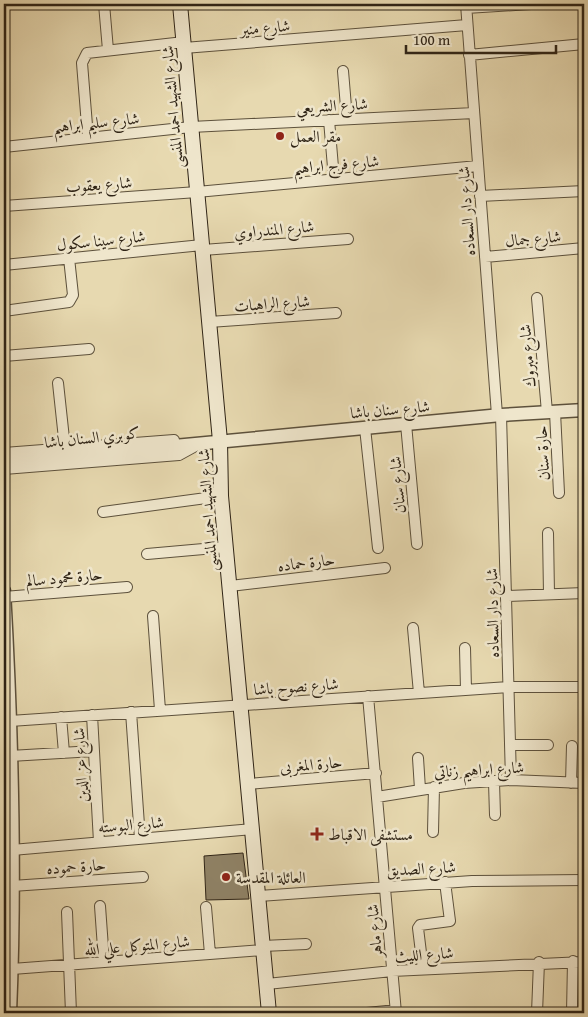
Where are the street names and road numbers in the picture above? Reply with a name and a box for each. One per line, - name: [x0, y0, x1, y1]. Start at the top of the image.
- street label: شارع منير: [237, 13, 291, 43]
- street label: شارع الشهيد احمد المنسى: [155, 45, 191, 169]
- street label: شارع الشريعي: [296, 91, 369, 123]
- street label: شارع سليم ابراهيم: [52, 106, 141, 143]
- street label: شارع فرج ابراهيم: [292, 148, 380, 185]
- street label: شارع دار السعاده: [451, 165, 483, 257]
- street label: شارع يعقوب: [65, 170, 133, 200]
- street label: شارع المندراوي: [233, 214, 315, 246]
- street label: شارع سينا سكول: [55, 223, 147, 259]
- street label: شارع جمال: [504, 224, 562, 254]
- street label: شارع الراهبات: [233, 288, 311, 320]
- street label: شارع مبروك: [512, 323, 544, 389]
- street label: شارع سنان باشا: [349, 394, 431, 426]
- street label: كوبري السنان باشا: [43, 420, 141, 455]
- street label: حارة سنان: [529, 425, 555, 481]
- street label: شارع الشهيد احمد المنسى: [191, 448, 225, 572]
- street label: شارع سنان: [383, 455, 413, 514]
- street label: حارة حماده: [276, 547, 336, 577]
- street label: حارة محمود سالم: [25, 562, 104, 595]
- street label: شارع دار السعاده: [479, 568, 507, 658]
- street label: شارع نصوح باشا: [253, 671, 339, 704]
- street label: شارع عز الدين: [66, 727, 96, 803]
- street label: حارة المغربى: [279, 749, 343, 779]
- street label: شارع ابراهيم زناتي: [433, 755, 525, 788]
- street label: شارع البوسته: [97, 809, 165, 841]
- street label: حارة حموده: [45, 852, 107, 880]
- street label: شارع الصديق: [386, 854, 456, 884]
- street label: شارع ماهر: [360, 903, 390, 961]
- street label: شارع المتوكل علي الله: [83, 928, 191, 966]
- street label: شارع الليث: [394, 940, 454, 970]

